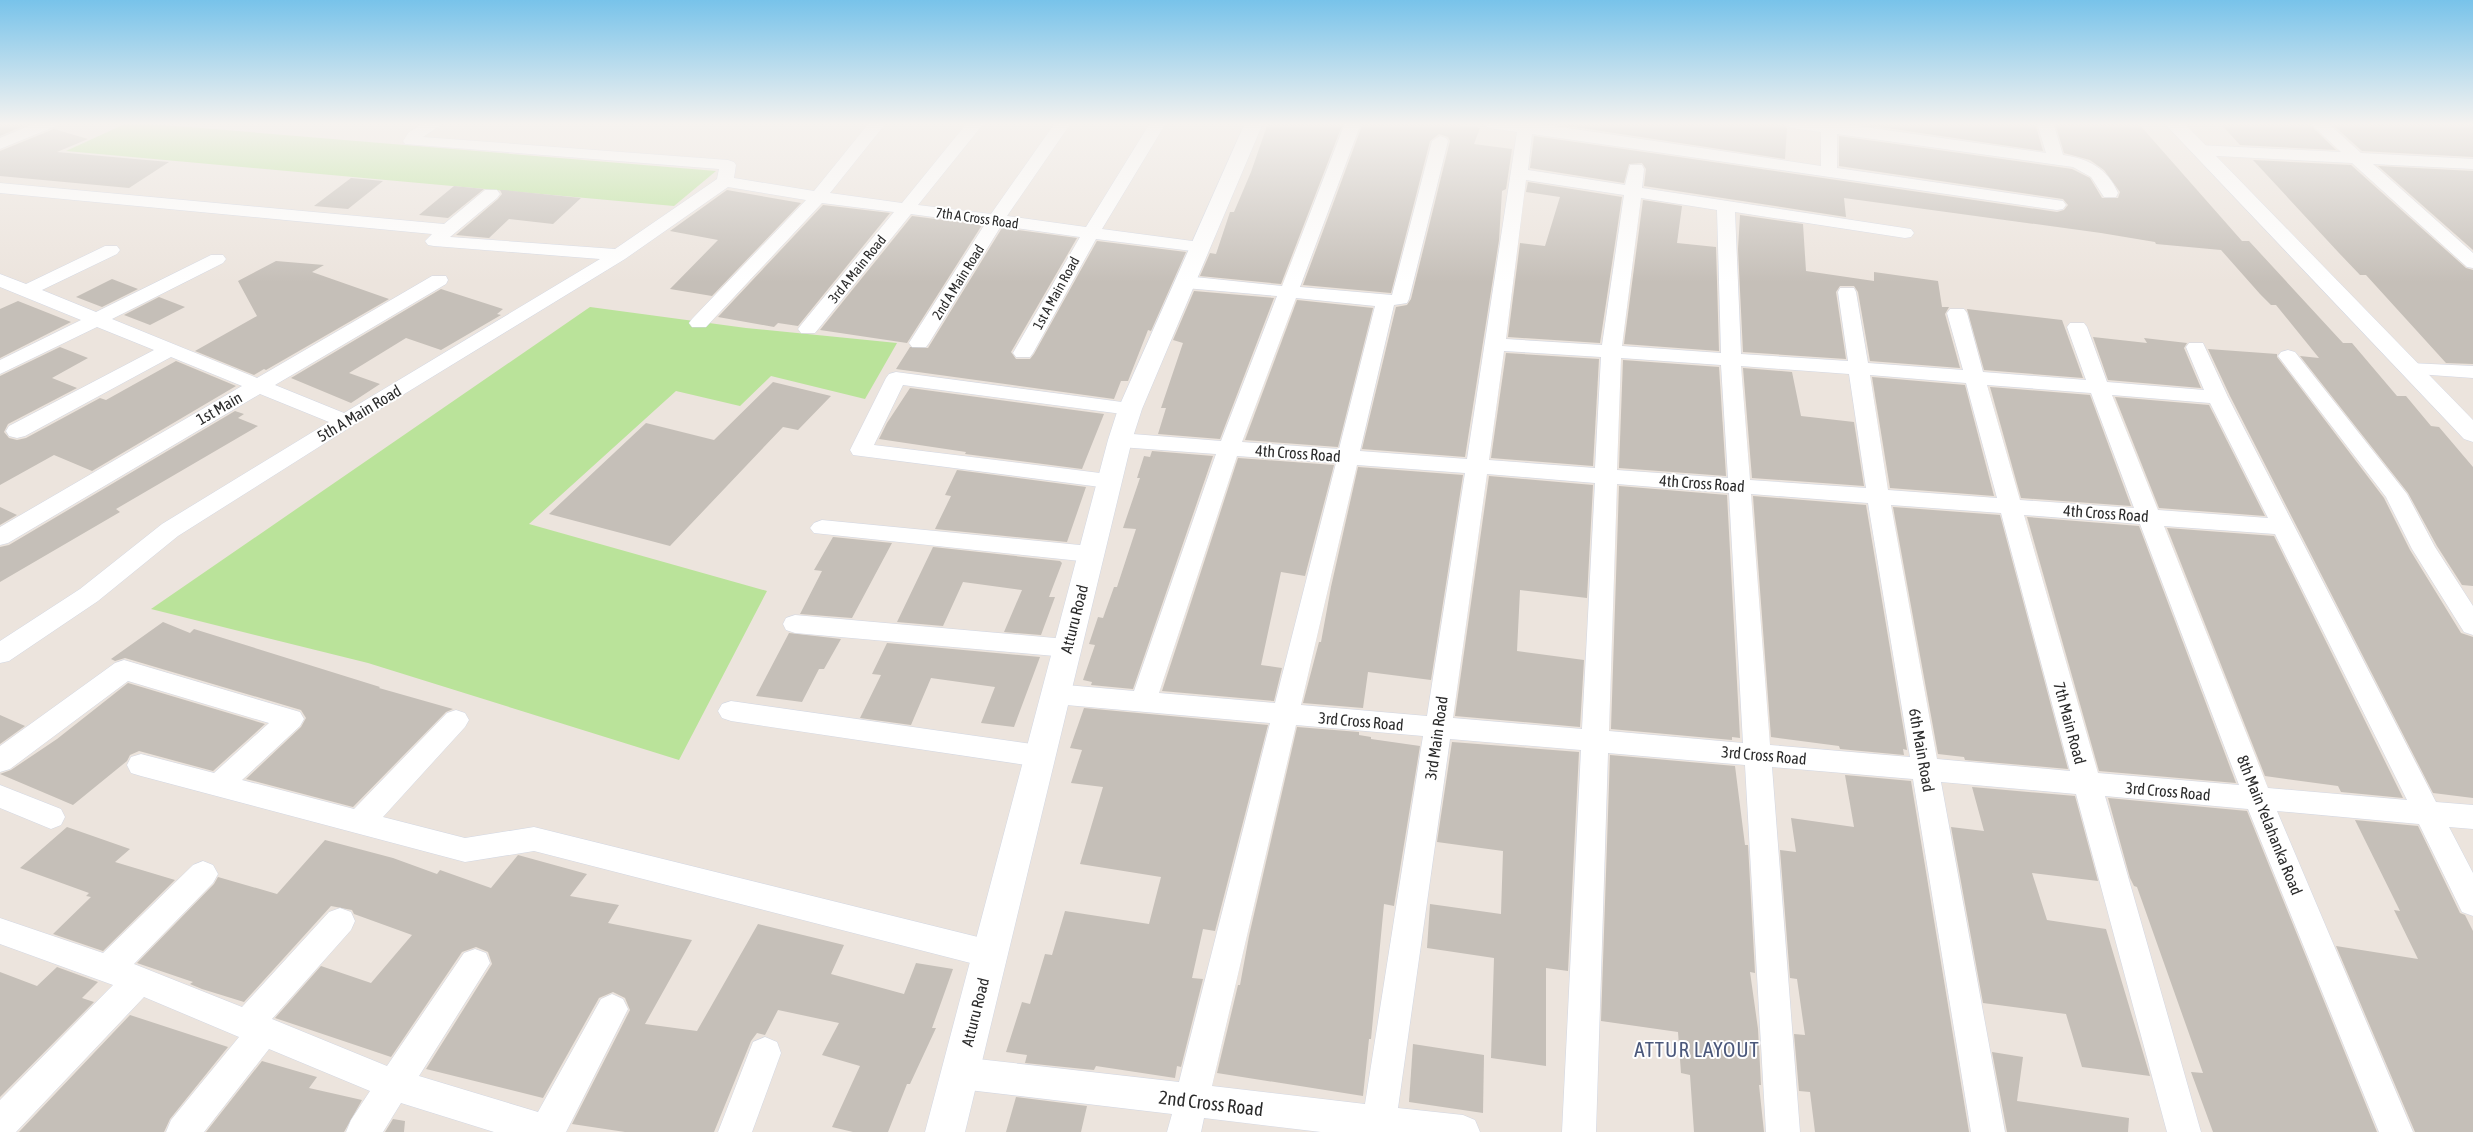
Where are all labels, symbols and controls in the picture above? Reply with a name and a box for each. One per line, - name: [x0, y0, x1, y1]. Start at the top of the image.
- street label: 7th A Cross Road: [934, 204, 1020, 232]
- street label: 3rd A Main Road: [825, 232, 889, 306]
- street label: 2nd A Main Road: [929, 242, 987, 322]
- street label: 1st A Main Road: [1029, 254, 1083, 332]
- street label: 5th A Main Road: [314, 381, 404, 445]
- street label: 1st Main: [193, 388, 245, 428]
- street label: 4th Cross Road: [1255, 441, 1341, 465]
- street label: 4th Cross Road: [1659, 471, 1745, 495]
- street label: 4th Cross Road: [2063, 501, 2149, 525]
- street label: Atturu Road: [1057, 583, 1091, 655]
- street label: 7th Main Road: [2050, 680, 2090, 766]
- street label: 3rd Main Road: [1421, 695, 1451, 781]
- street label: 6th Main Road: [1906, 707, 1938, 793]
- street label: 3rd Cross Road: [1318, 708, 1404, 734]
- street label: 3rd Cross Road: [1721, 742, 1807, 768]
- street label: 8th Main Yelahanka Road: [2234, 752, 2306, 898]
- street label: 3rd Cross Road: [2125, 778, 2211, 804]
- street label: Atturu Road: [958, 976, 992, 1048]
- district label: ATTUR LAYOUT: [1634, 1037, 1760, 1061]
- street label: 2nd Cross Road: [1157, 1086, 1265, 1120]

